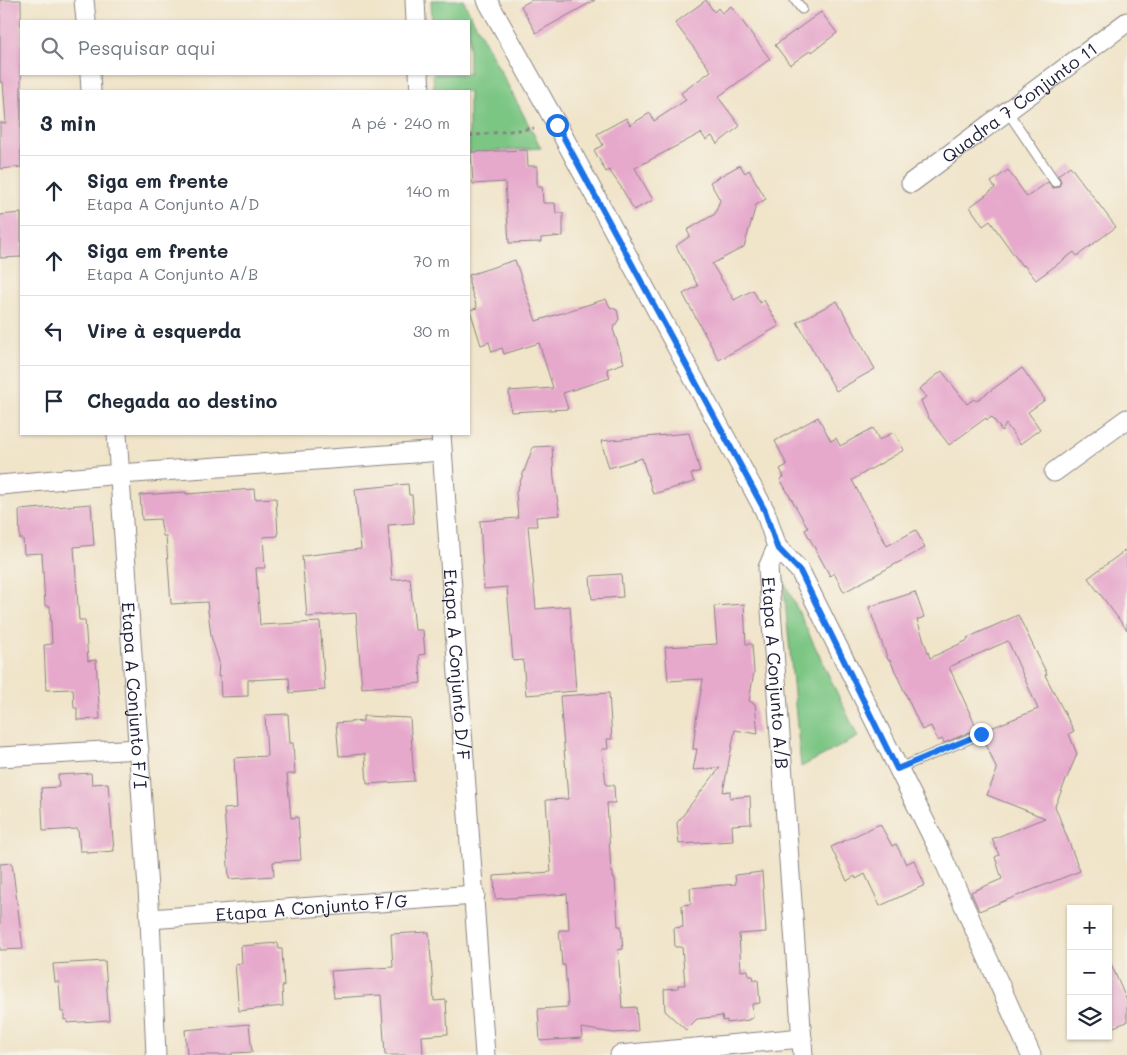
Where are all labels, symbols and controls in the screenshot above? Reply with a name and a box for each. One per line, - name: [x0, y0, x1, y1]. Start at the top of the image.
- search box: [20, 20, 470, 75]
- icon: search: [38, 34, 66, 62]
- text: Pesquisar aqui: [78, 35, 216, 60]
- street label: Quadra 7 Conjunto 11: [937, 36, 1102, 168]
- text: 3 min: [40, 109, 96, 136]
- text: A pé · 240 m: [351, 112, 450, 133]
- route start: [546, 114, 569, 137]
- text: Siga em frente: [87, 168, 228, 193]
- icon: ahead: [40, 177, 68, 205]
- text: 140 m: [406, 180, 450, 201]
- text: Etapa A Conjunto A/D: [87, 193, 259, 214]
- text: Siga em frente: [87, 238, 228, 263]
- icon: ahead: [40, 247, 68, 275]
- text: 70 m: [413, 250, 450, 271]
- text: Etapa A Conjunto A/B: [87, 263, 258, 284]
- icon: left: [40, 317, 68, 345]
- text: Vire à esquerda: [87, 318, 242, 343]
- text: 30 m: [413, 320, 450, 341]
- icon: arrive: [40, 387, 68, 415]
- text: Chegada ao destino: [87, 388, 277, 413]
- street label: Etapa A Conjunto D/F: [439, 568, 476, 761]
- street label: Etapa A Conjunto A/B: [757, 576, 794, 770]
- street label: Etapa A Conjunto F/I: [116, 601, 153, 790]
- route end: [970, 723, 993, 746]
- street label: Etapa A Conjunto F/G: [215, 888, 408, 926]
- map controls: [1067, 905, 1112, 1040]
- button: +: [1067, 905, 1112, 950]
- button: −: [1067, 950, 1112, 995]
- button: layers: [1067, 995, 1112, 1040]

